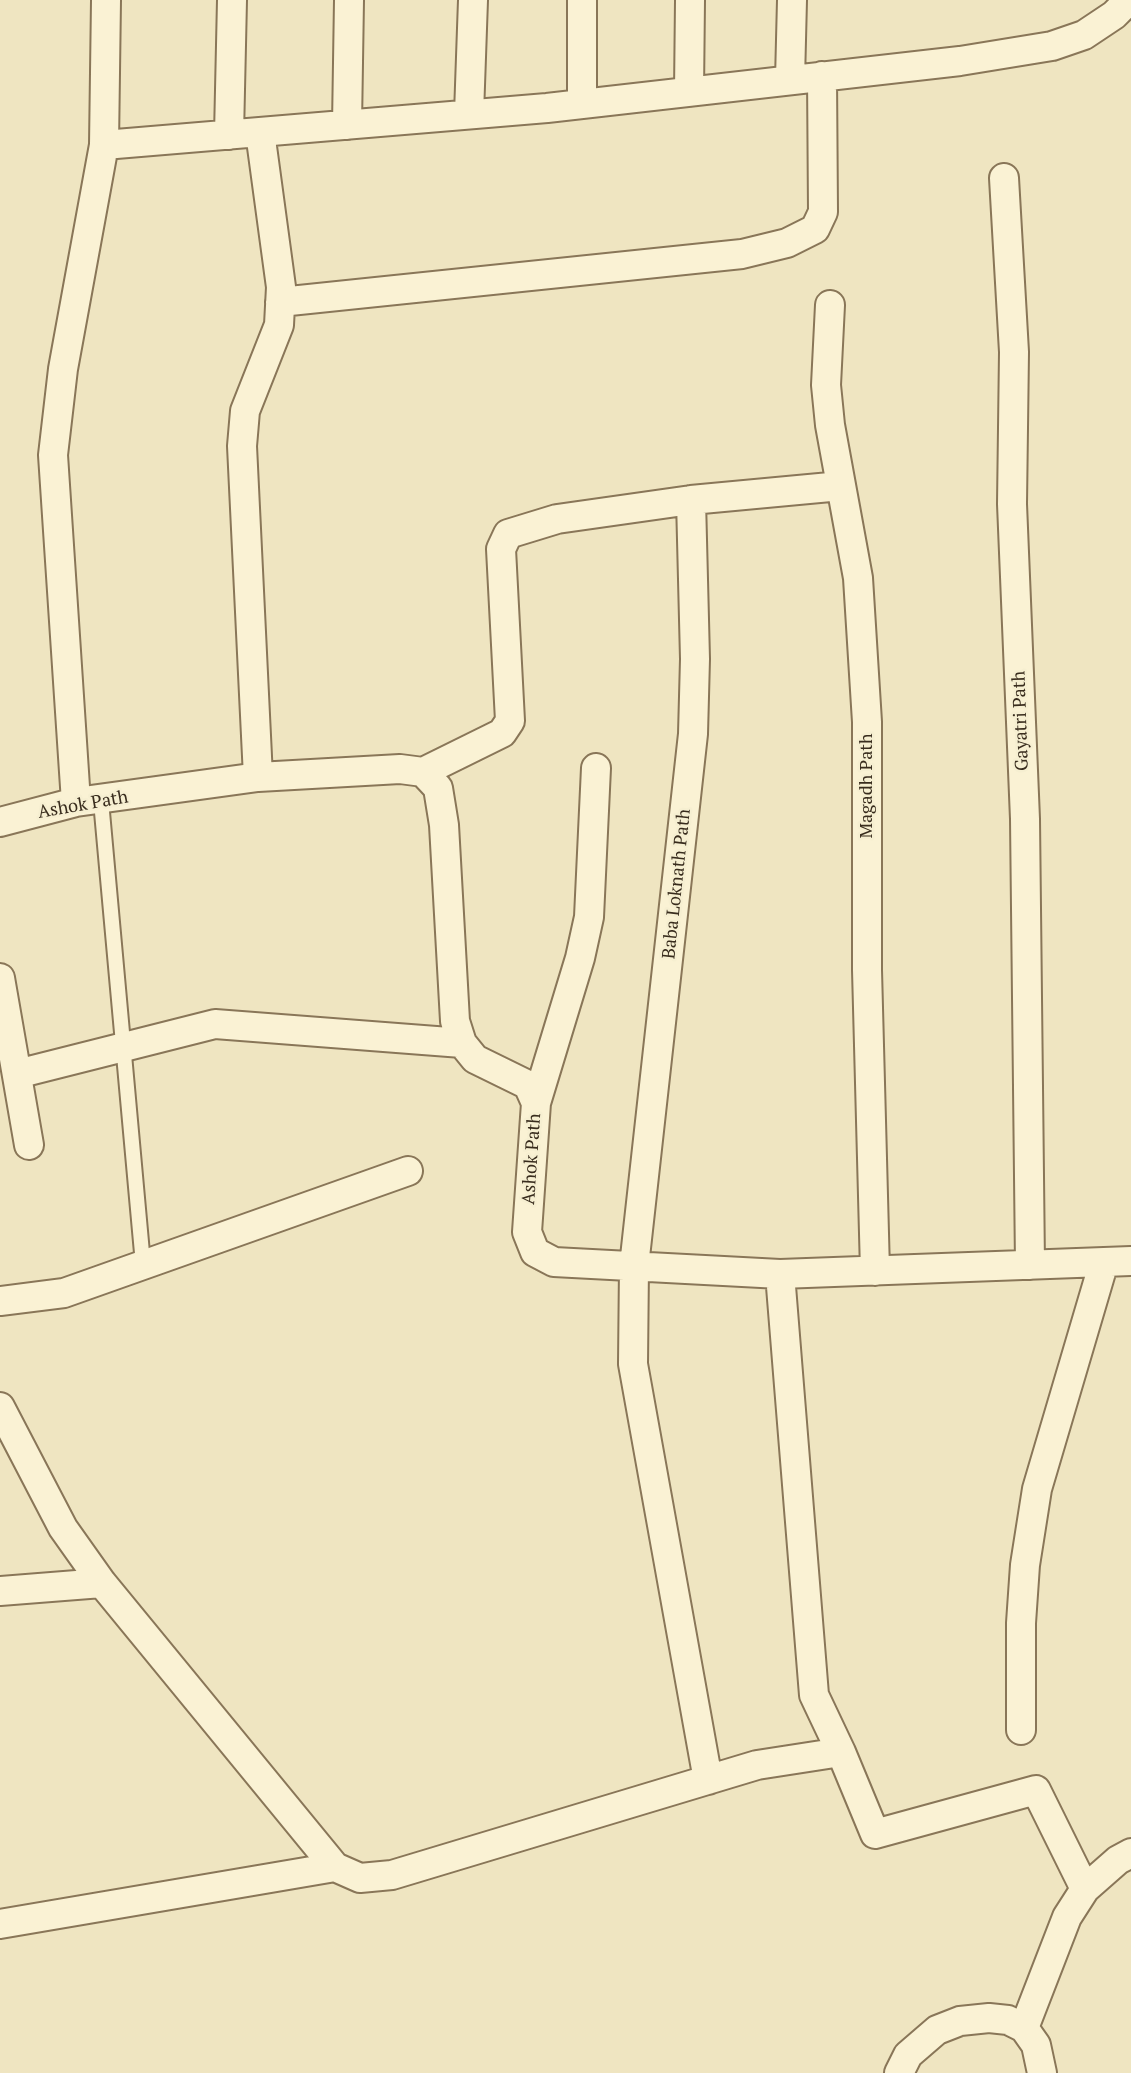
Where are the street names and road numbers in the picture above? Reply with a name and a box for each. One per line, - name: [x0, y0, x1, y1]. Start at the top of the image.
- street label: Gayatri Path: [1008, 671, 1034, 771]
- street label: Magadh Path: [856, 733, 878, 839]
- street label: Ashok Path: [36, 786, 130, 824]
- street label: Baba Loknath Path: [658, 808, 696, 960]
- street label: Ashok Path: [518, 1113, 546, 1205]

